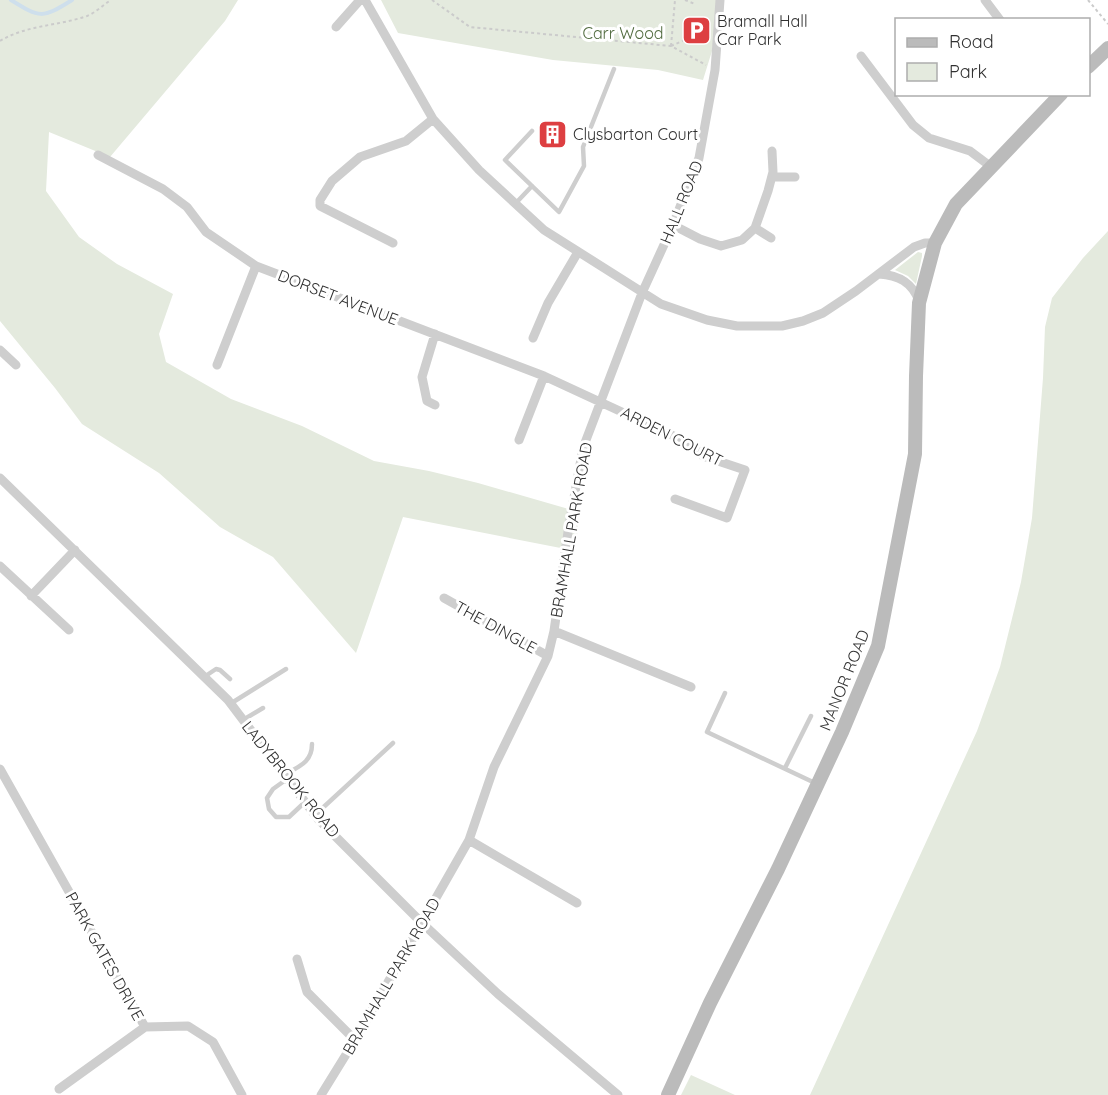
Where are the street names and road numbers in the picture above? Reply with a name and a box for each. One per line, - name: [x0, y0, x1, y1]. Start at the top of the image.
- street label: HALL ROAD: [655, 158, 707, 246]
- street label: DORSET AVENUE: [275, 265, 401, 329]
- street label: ARDEN COURT: [618, 402, 727, 470]
- street label: BRAMHALL PARK ROAD: [546, 441, 596, 619]
- street label: THE DINGLE: [452, 596, 540, 658]
- street label: MANOR ROAD: [815, 627, 873, 733]
- street label: LADYBROOK ROAD: [238, 717, 344, 841]
- street label: PARK GATES DRIVE: [61, 888, 149, 1024]
- street label: BRAMHALL PARK ROAD: [338, 894, 444, 1058]

